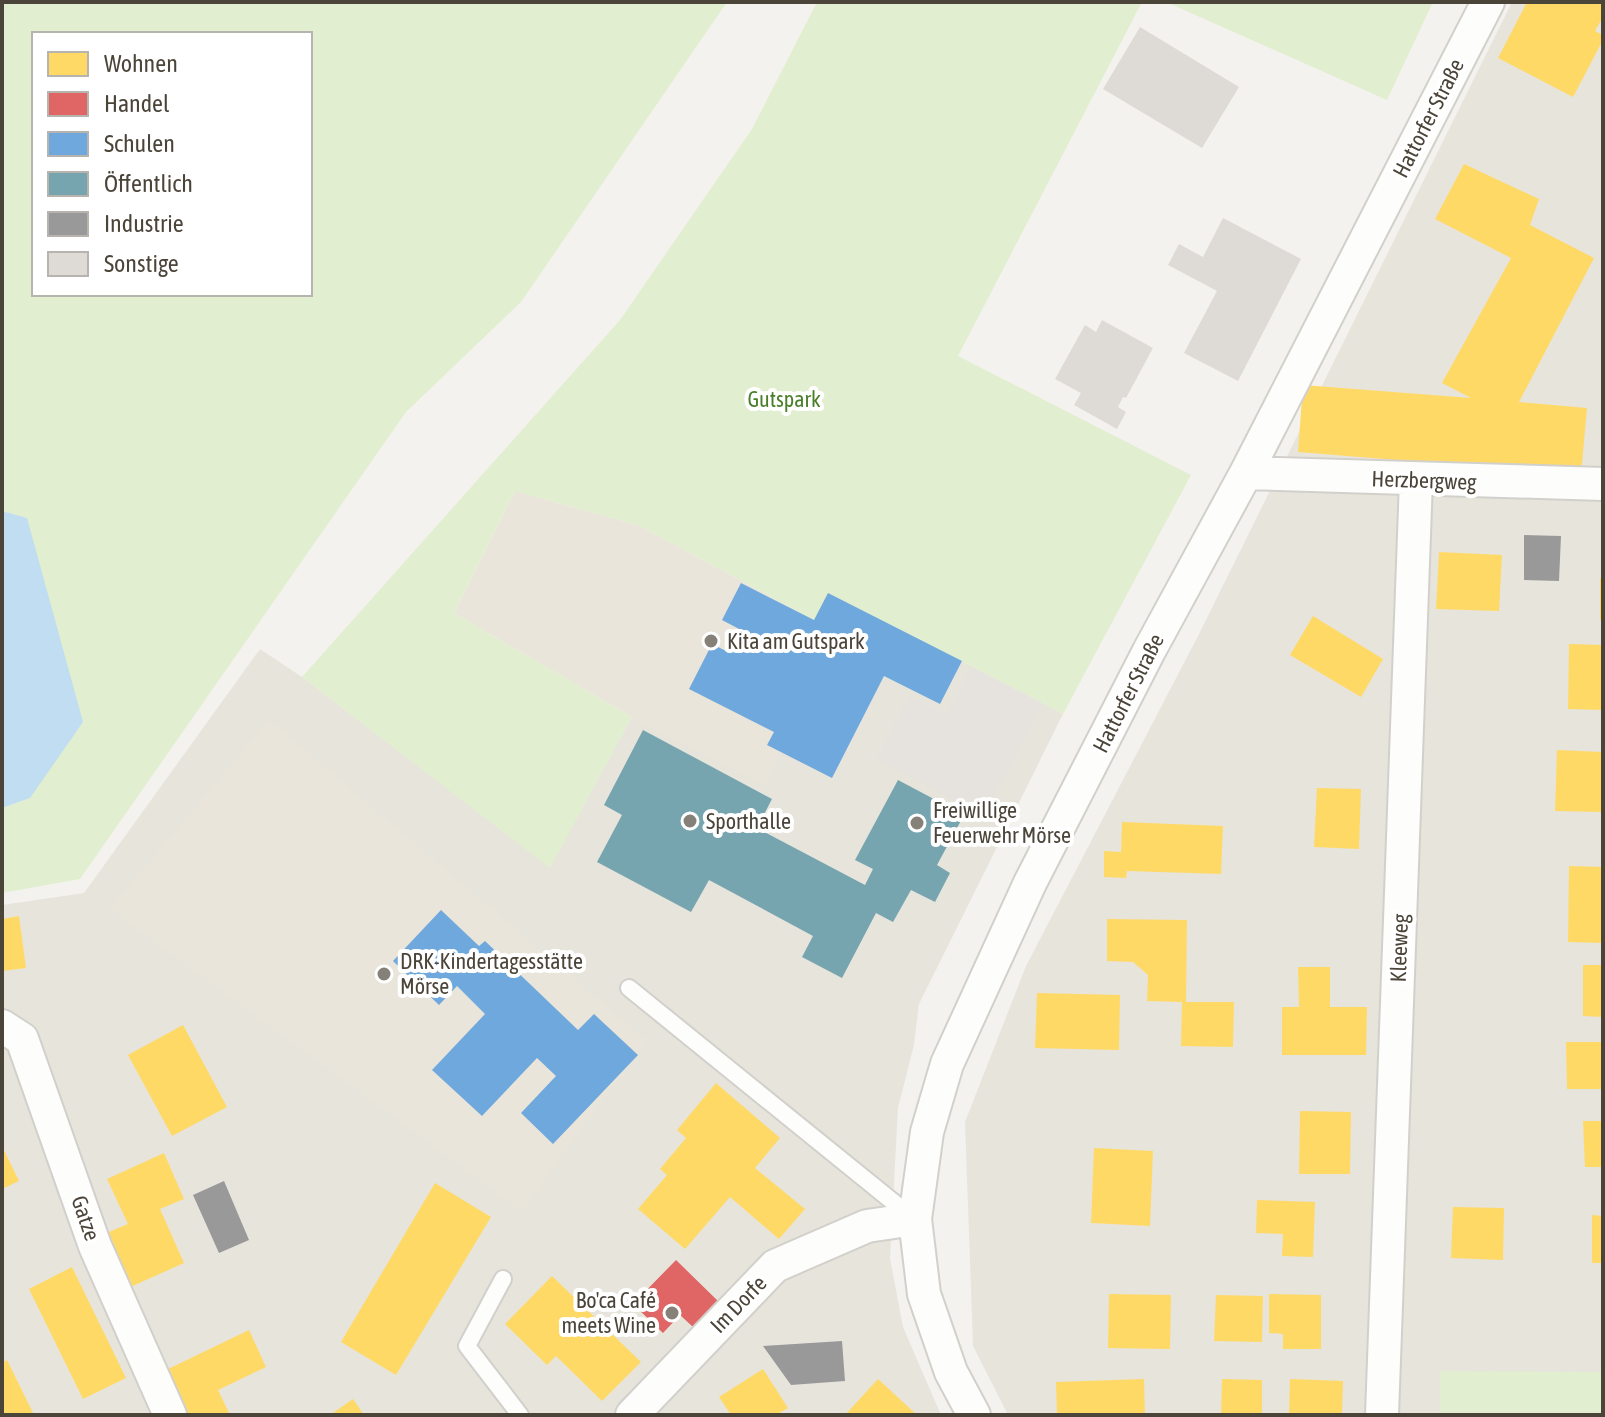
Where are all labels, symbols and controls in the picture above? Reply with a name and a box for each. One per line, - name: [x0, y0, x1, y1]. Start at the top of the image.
- legend: [32, 32, 312, 296]
- text: Wohnen: [104, 50, 178, 77]
- street label: Hattorfer Straße: [1387, 54, 1469, 182]
- text: Handel: [104, 90, 170, 117]
- text: Schulen: [104, 130, 175, 157]
- text: Öffentlich: [104, 170, 193, 197]
- text: Industrie: [104, 210, 184, 237]
- text: Sonstige: [104, 250, 179, 277]
- park label: Gutspark: [747, 386, 821, 412]
- street label: Herzbergweg: [1371, 465, 1478, 495]
- place label: Kita am Gutspark: [727, 628, 865, 654]
- street label: Hattorfer Straße: [1087, 629, 1169, 757]
- marker: Kita am Gutspark: [702, 632, 720, 650]
- place label: Freiwillige Feuerwehr Mörse: [933, 797, 1071, 848]
- place label: Sporthalle: [706, 808, 791, 834]
- marker: Sporthalle: [681, 812, 699, 830]
- marker: Freiwillige Feuerwehr Mörse: [908, 814, 926, 832]
- street label: Kleeweg: [1385, 913, 1413, 983]
- place label: DRK-Kindertagesstätte Mörse: [400, 948, 583, 999]
- marker: DRK-Kindertagesstätte Mörse: [375, 965, 393, 983]
- street label: Gatze: [66, 1192, 106, 1244]
- street label: Im Dorfe: [705, 1270, 771, 1338]
- place label: Bo'ca Café meets Wine: [562, 1287, 656, 1338]
- marker: Bo'ca Café meets Wine: [663, 1304, 681, 1322]

